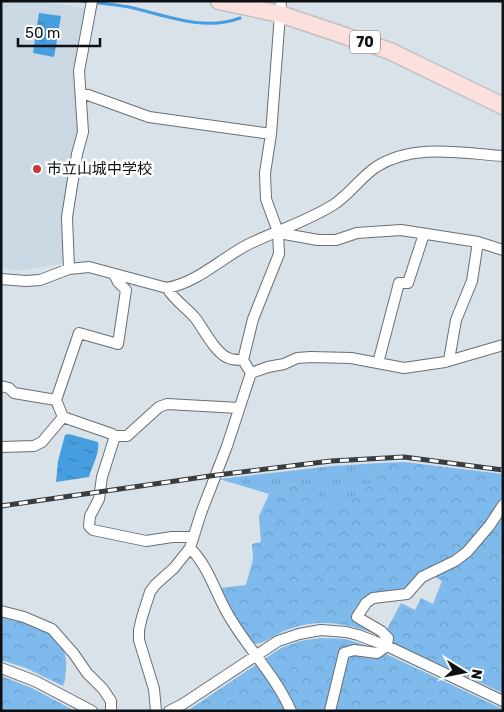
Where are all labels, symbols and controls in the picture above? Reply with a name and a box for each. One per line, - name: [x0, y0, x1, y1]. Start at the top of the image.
- scale bar: [18, 15, 100, 47]
- text: 50 m: [25, 24, 60, 42]
- road number: 70: [350, 31, 380, 54]
- place label: 市立山城中学校: [47, 160, 152, 178]
- marker: 市立山城中学校: [31, 163, 43, 175]
- north arrow: [439, 647, 489, 697]
- text: N: [467, 668, 486, 681]

